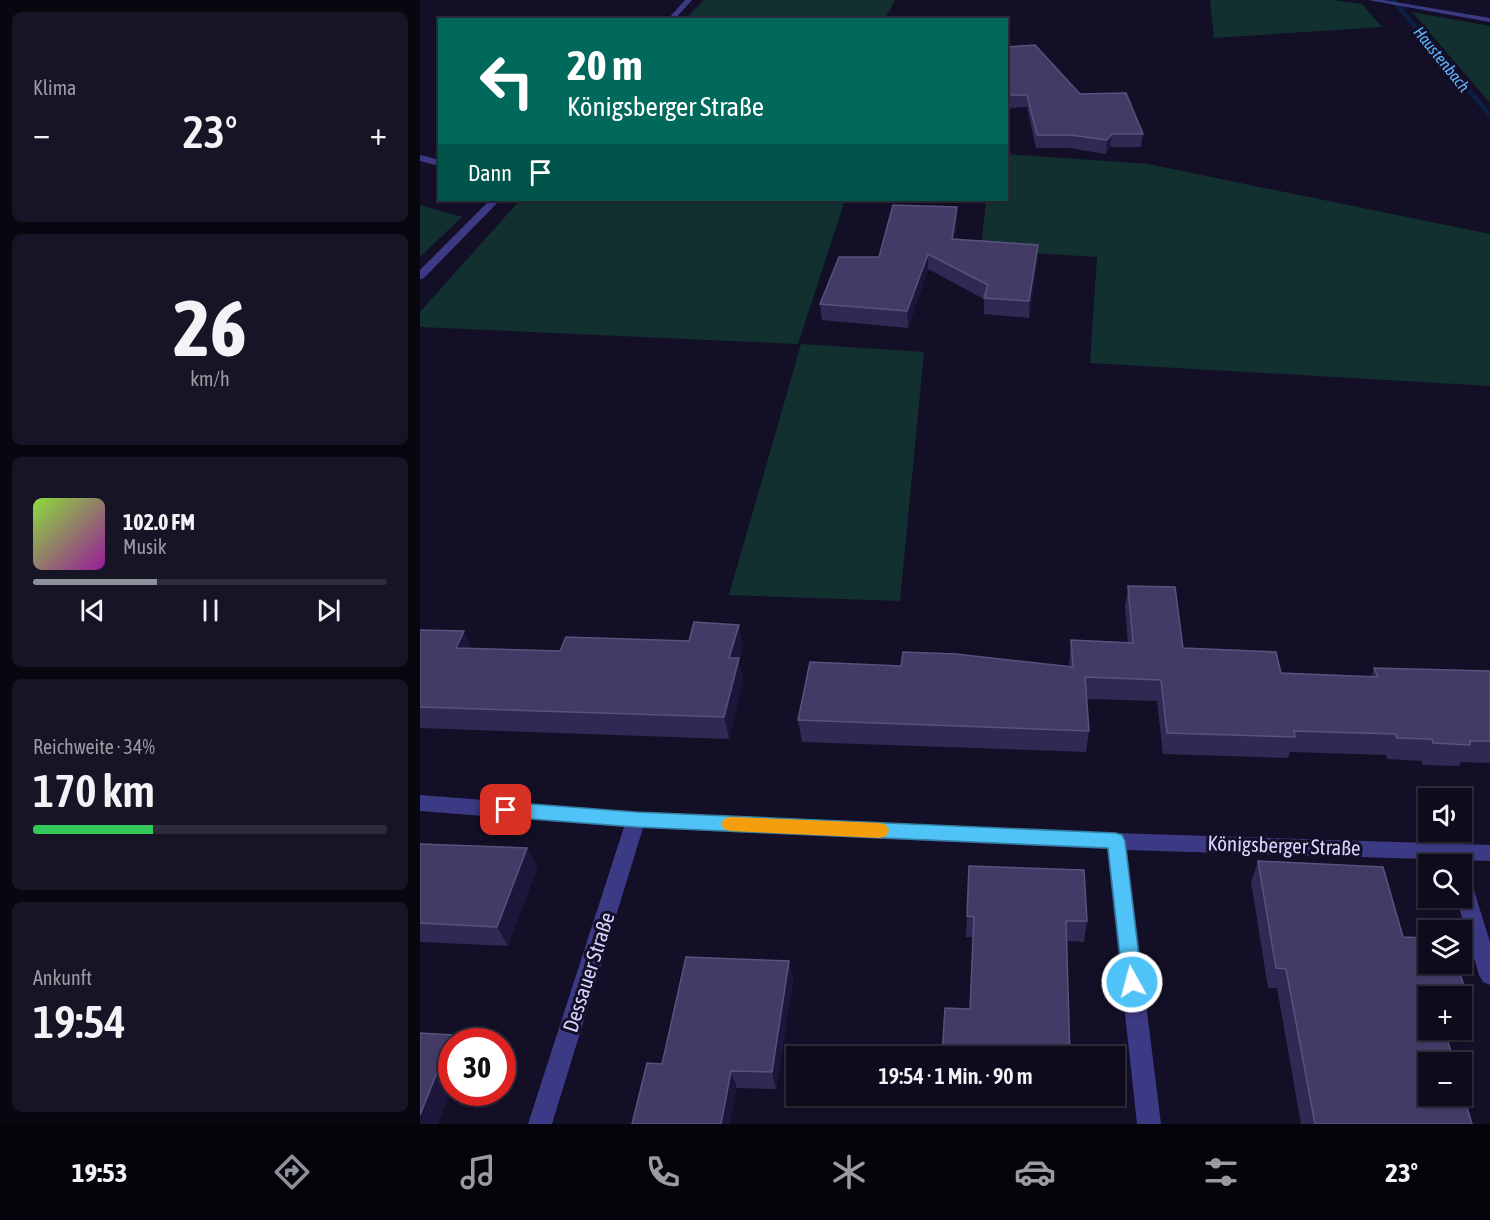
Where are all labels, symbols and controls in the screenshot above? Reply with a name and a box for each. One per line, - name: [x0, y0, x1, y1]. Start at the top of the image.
- water label: Haustenbach: [1410, 23, 1474, 95]
- text: 20 m: [567, 41, 642, 89]
- icon: left: [468, 42, 546, 120]
- text: Klima: [33, 76, 76, 99]
- text: Königsberger Straße: [567, 91, 764, 122]
- text: 23°: [183, 106, 237, 158]
- text: −: [33, 114, 50, 152]
- text: +: [370, 114, 387, 152]
- icon: arrive: [524, 156, 557, 189]
- text: Dann: [468, 160, 512, 186]
- text: 26: [173, 283, 247, 373]
- text: km/h: [190, 367, 230, 390]
- text: 102.0 FM: [123, 509, 195, 535]
- text: Musik: [123, 535, 167, 558]
- icon: previous: [76, 594, 109, 627]
- icon: pause: [194, 594, 227, 627]
- icon: next: [312, 594, 345, 627]
- text: Reichweite · 34%: [33, 735, 155, 758]
- text: 170 km: [33, 765, 155, 817]
- pin: [480, 784, 531, 835]
- map controls: [1418, 788, 1472, 1106]
- button: sound: [1418, 788, 1472, 842]
- icon: arrive: [489, 793, 522, 826]
- street label: Königsberger Straße: [1207, 830, 1361, 860]
- button: search: [1418, 854, 1472, 908]
- street label: Dessauer Straße: [557, 909, 619, 1035]
- button: layers: [1418, 920, 1472, 974]
- position arrow: [1100, 950, 1164, 1014]
- text: Ankunft: [33, 966, 92, 989]
- button: +: [1418, 986, 1472, 1040]
- text: 19:54: [33, 996, 126, 1048]
- speed limit sign: 30: [438, 1028, 516, 1106]
- button: −: [1418, 1052, 1472, 1106]
- text: 19:54 · 1 Min. · 90 m: [878, 1063, 1033, 1089]
- icon: directions: [271, 1151, 313, 1193]
- icon: music: [457, 1151, 499, 1193]
- icon: phone: [642, 1151, 684, 1193]
- icon: climate: [828, 1151, 870, 1193]
- icon: car: [1014, 1151, 1056, 1193]
- icon: filters: [1200, 1151, 1242, 1193]
- text: 19:53: [72, 1157, 127, 1188]
- text: 23°: [1385, 1157, 1418, 1188]

